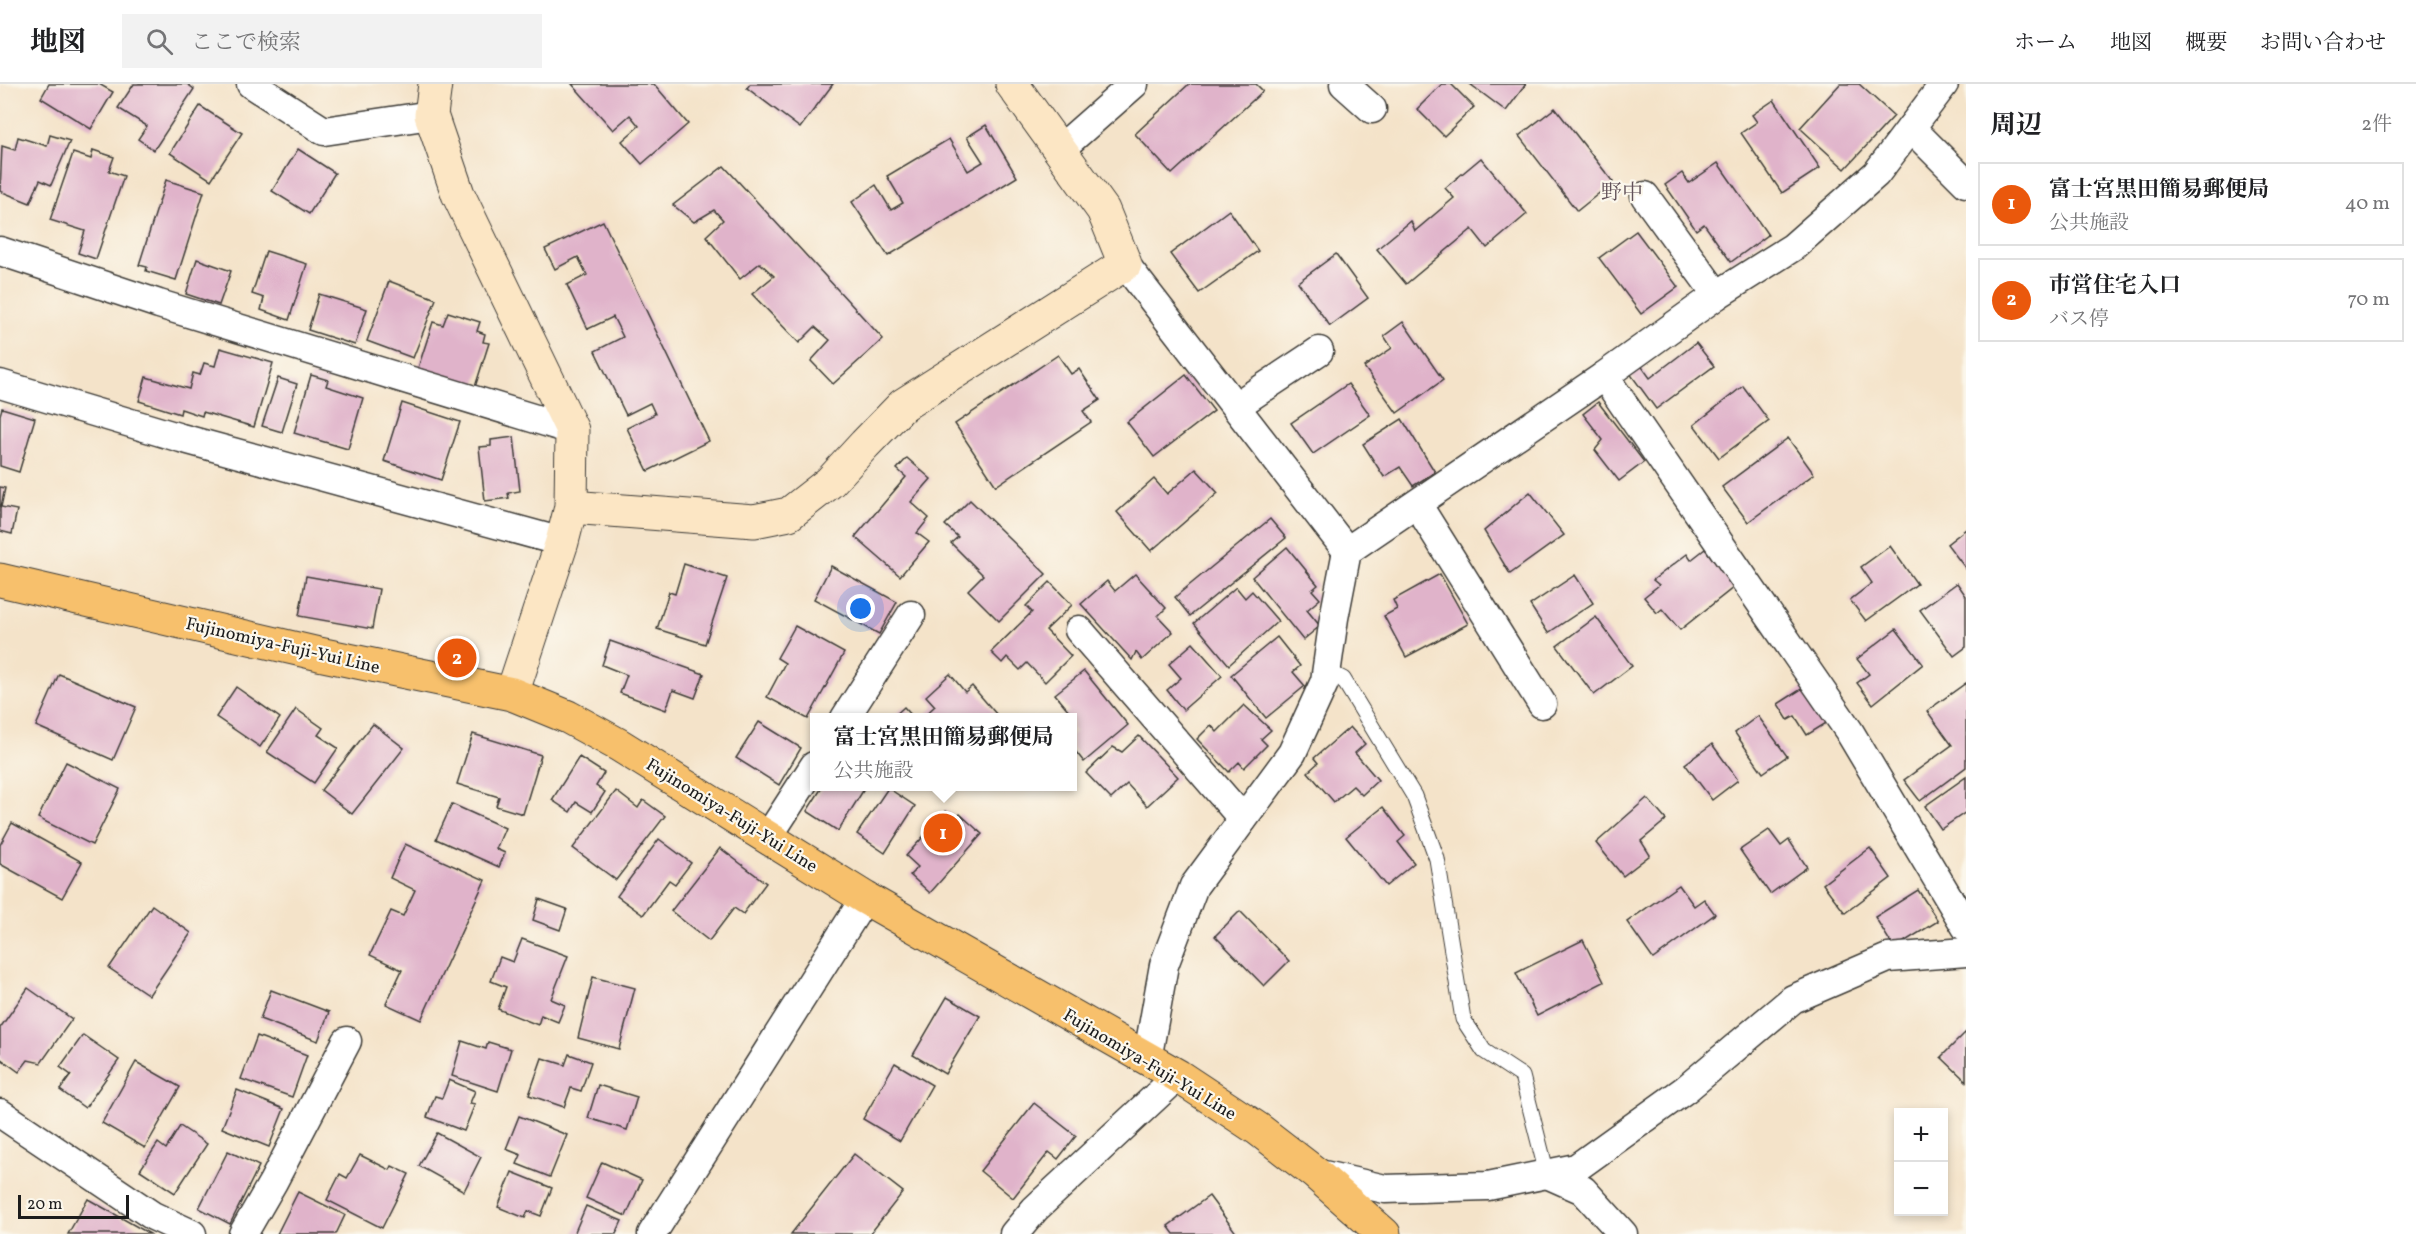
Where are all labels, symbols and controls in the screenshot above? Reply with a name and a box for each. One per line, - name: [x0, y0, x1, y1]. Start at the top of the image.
- search box: [122, 14, 542, 68]
- text: 地図: [30, 24, 86, 63]
- icon: search: [143, 25, 176, 58]
- text: ここで検索: [191, 28, 301, 59]
- text: ホーム: [2014, 29, 2077, 58]
- text: 地図: [2110, 29, 2152, 58]
- text: 概要: [2185, 29, 2227, 58]
- text: お問い合わせ: [2260, 29, 2386, 58]
- text: 周辺: [1990, 108, 2042, 144]
- text: 2件: [2361, 111, 2392, 139]
- text: 富士宮黒田簡易郵便局: [2049, 175, 2269, 206]
- district label: 野中: [1601, 179, 1643, 208]
- text: 1: [2007, 190, 2016, 218]
- text: 40 m: [2345, 190, 2390, 218]
- text: 公共施設: [2049, 210, 2129, 238]
- text: 市営住宅入口: [2049, 271, 2181, 302]
- text: 2: [2006, 286, 2017, 314]
- text: 70 m: [2347, 286, 2390, 314]
- text: バス停: [2049, 306, 2109, 334]
- your location: [846, 594, 875, 623]
- street label: Fujinomiya-Fuji-Yui Line: [183, 612, 382, 681]
- pin: 2: [438, 636, 476, 680]
- popup: [810, 713, 1077, 791]
- text: 富士宮黒田簡易郵便局: [833, 723, 1054, 754]
- street label: Fujinomiya-Fuji-Yui Line: [640, 753, 822, 879]
- text: 公共施設: [833, 758, 913, 786]
- pin: 1: [924, 810, 962, 855]
- street label: Fujinomiya-Fuji-Yui Line: [1058, 1004, 1241, 1127]
- map controls: [1894, 1108, 1948, 1216]
- button: +: [1894, 1108, 1948, 1162]
- button: −: [1894, 1162, 1948, 1216]
- scale bar: [18, 1192, 129, 1220]
- text: 20 m: [27, 1194, 62, 1216]

